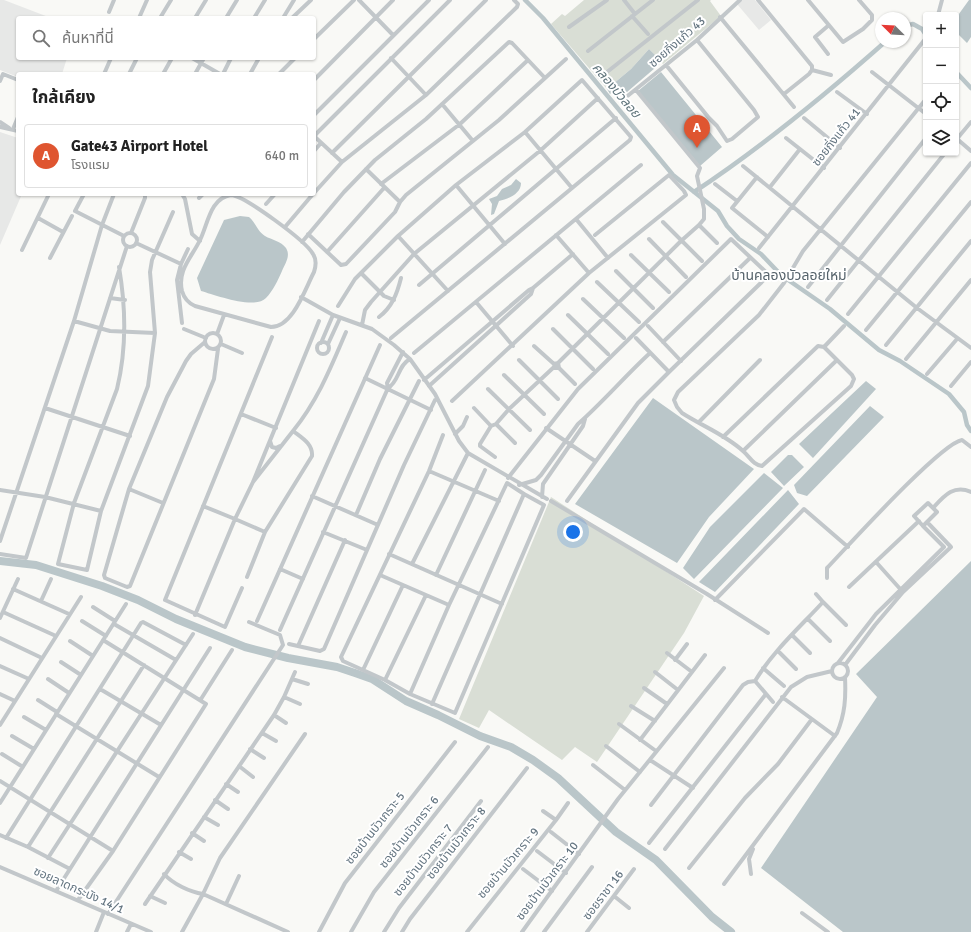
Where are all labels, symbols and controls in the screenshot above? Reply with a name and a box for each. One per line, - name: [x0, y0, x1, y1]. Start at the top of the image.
- north arrow: [875, 12, 911, 48]
- map controls: [923, 12, 959, 156]
- button: +: [923, 12, 959, 48]
- street label: ซอยกิ่งแก้ว 43: [645, 13, 709, 71]
- search box: [16, 16, 316, 60]
- icon: search: [30, 27, 52, 49]
- text: ค้นหาที่นี่: [62, 29, 114, 47]
- button: −: [923, 48, 959, 84]
- water label: คลองบัวลอย: [589, 60, 645, 122]
- button: locate: [923, 84, 959, 120]
- text: ใกล้เคียง: [32, 87, 95, 108]
- street label: ซอยกิ่งแก้ว 41: [808, 104, 864, 169]
- pin: A: [684, 115, 710, 148]
- button: layers: [923, 120, 959, 156]
- text: Gate43 Airport Hotel: [71, 137, 208, 155]
- text: A: [42, 148, 50, 164]
- text: 640 m: [265, 148, 299, 164]
- text: โรงแรม: [71, 157, 110, 173]
- district label: บ้านคลองบัวลอยใหม่: [731, 267, 847, 284]
- your location: [563, 522, 583, 542]
- street label: ซอยบ้านบัวเกราะ 5: [342, 789, 408, 868]
- street label: ซอยบ้านบัวเกราะ 6: [376, 793, 442, 872]
- street label: ซอยบ้านบัวเกราะ 8: [423, 804, 489, 883]
- street label: ซอยบ้านบัวเกราะ 7: [390, 821, 456, 900]
- street label: ซอยบ้านบัวเกราะ 9: [474, 825, 542, 902]
- street label: ซอยบ้านบัวเกราะ 10: [513, 839, 582, 924]
- street label: ซอยลาดกระบัง 14/1: [31, 864, 127, 917]
- street label: ซอยราชา 16: [580, 867, 627, 923]

